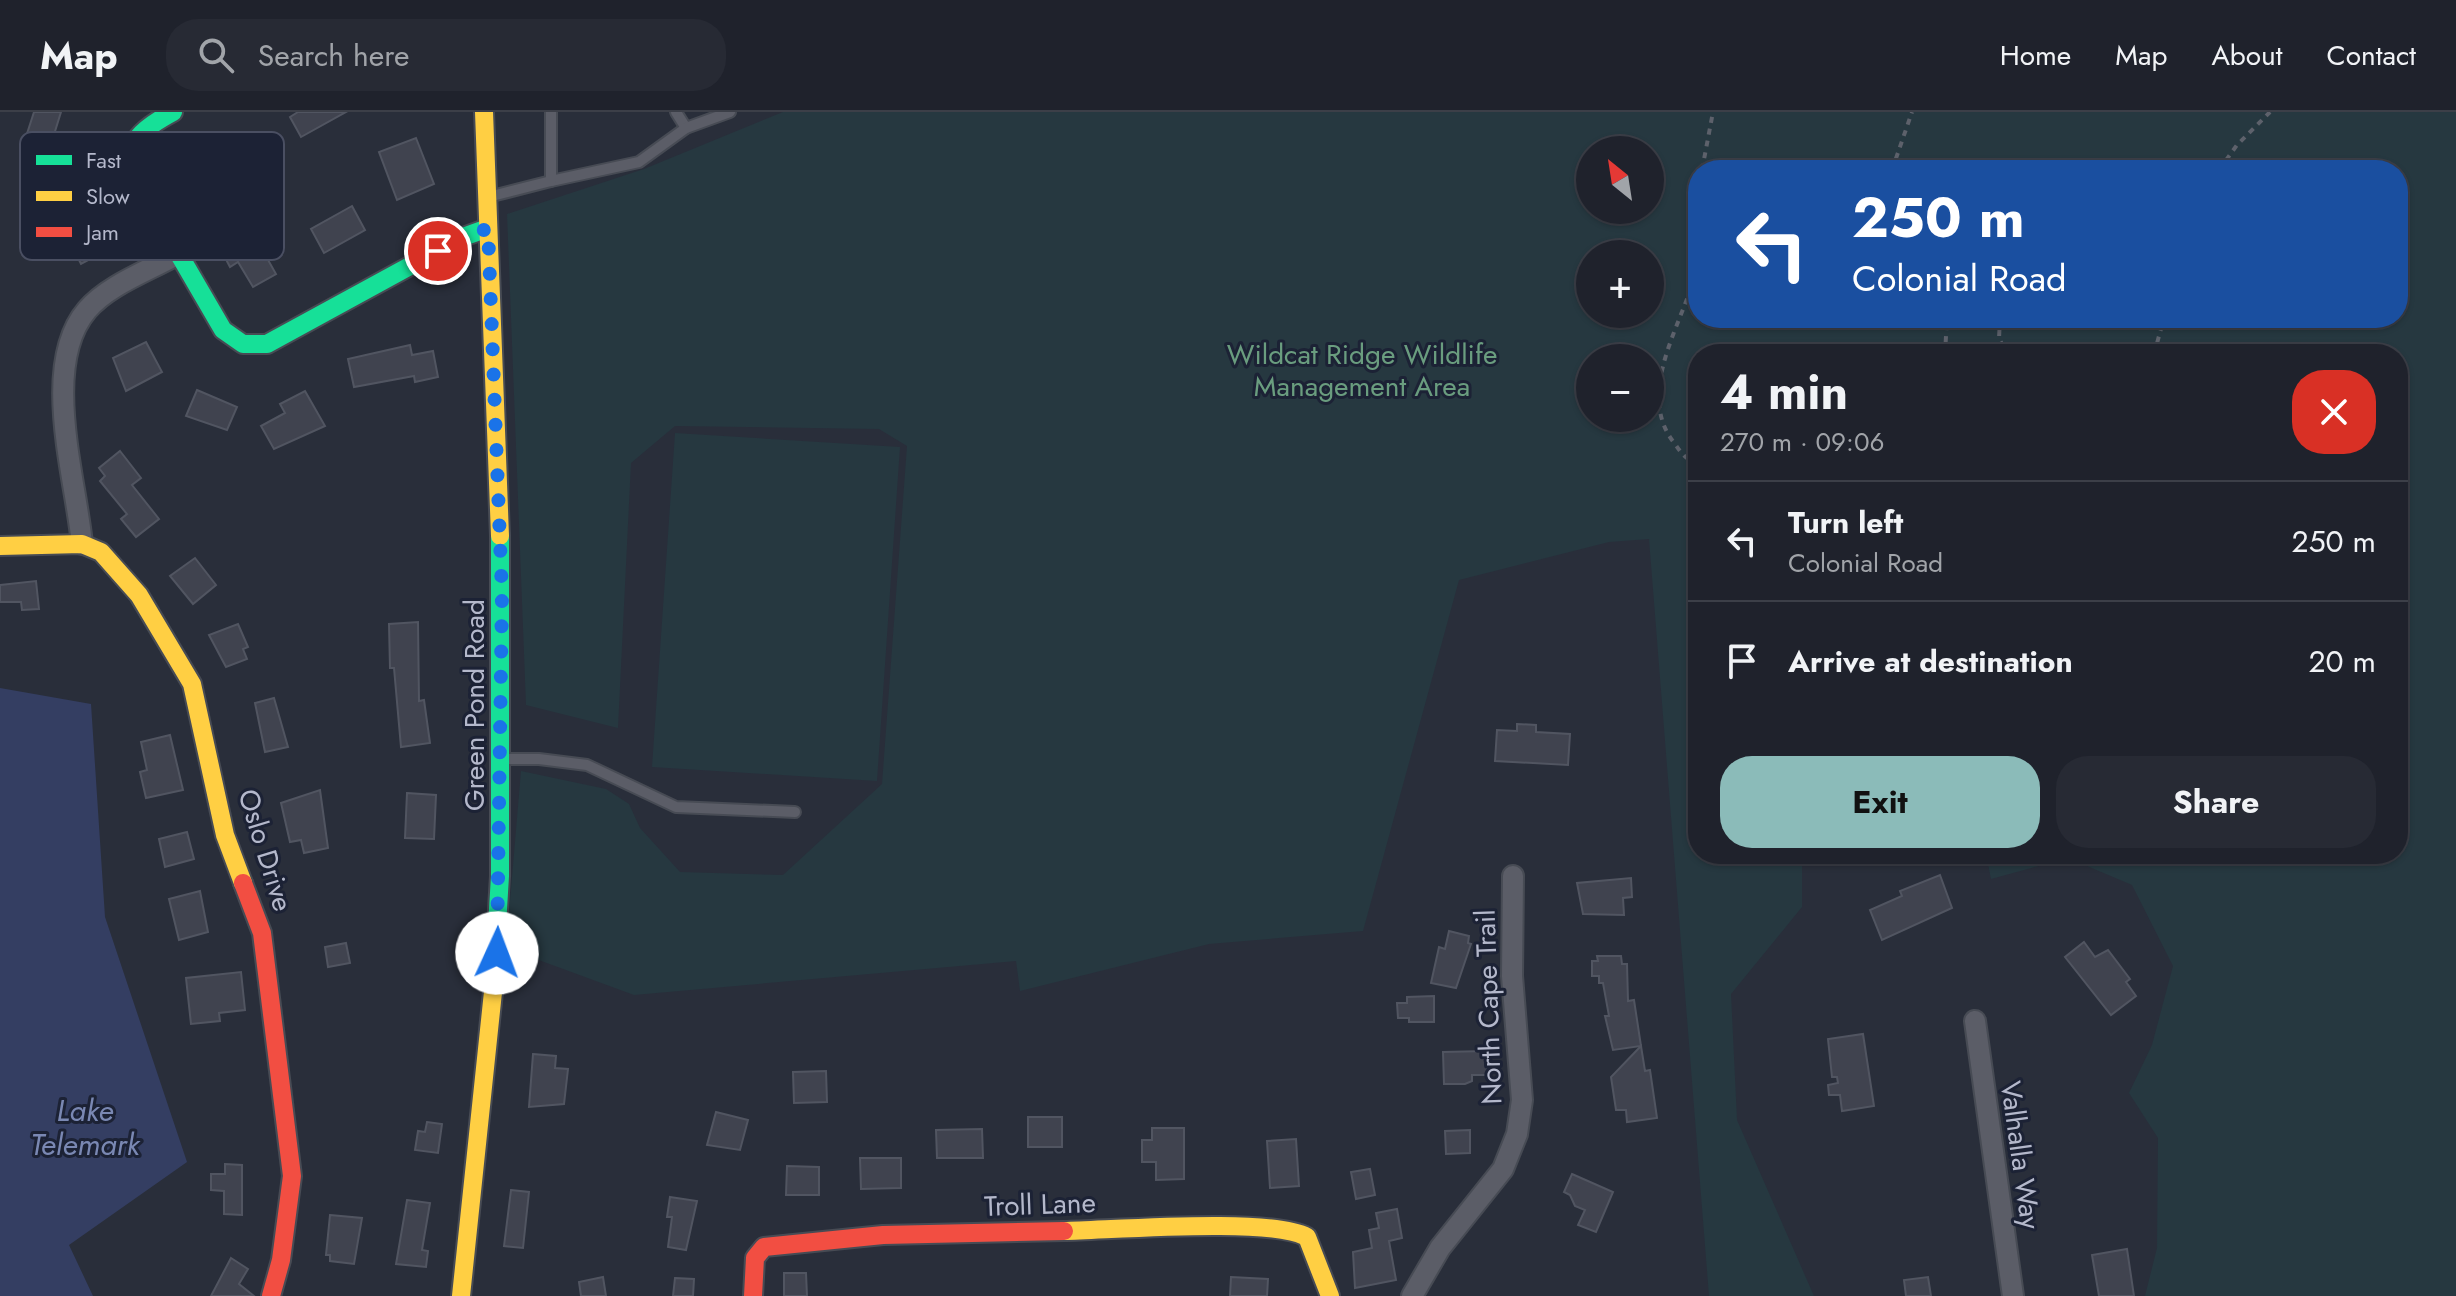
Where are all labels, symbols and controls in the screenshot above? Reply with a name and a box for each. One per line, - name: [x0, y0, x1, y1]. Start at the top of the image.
- search box: [166, 19, 726, 91]
- text: Map: [40, 28, 118, 83]
- icon: search: [194, 33, 238, 77]
- text: Search here: [258, 34, 410, 77]
- text: Home: [2000, 35, 2071, 76]
- text: Map: [2115, 35, 2167, 76]
- text: About: [2211, 35, 2283, 76]
- text: Contact: [2327, 35, 2416, 76]
- legend: [20, 132, 284, 260]
- north arrow: [1576, 136, 1664, 224]
- map controls: [1576, 136, 1664, 432]
- text: Fast: [86, 144, 122, 176]
- text: 250 m: [1852, 177, 2025, 258]
- text: Slow: [86, 180, 130, 212]
- icon: left: [1720, 192, 1824, 296]
- text: Jam: [83, 216, 119, 248]
- pin: [404, 217, 472, 285]
- icon: arrive: [416, 229, 460, 273]
- button: +: [1576, 240, 1664, 328]
- text: Colonial Road: [1852, 252, 2067, 304]
- park label: Wildcat Ridge Wildlife Management Area: [1227, 334, 1497, 407]
- button: −: [1576, 344, 1664, 432]
- text: 4 min: [1720, 358, 1848, 427]
- button: close: [2292, 370, 2376, 454]
- text: 270 m · 09:06: [1720, 423, 1884, 461]
- text: Turn left: [1788, 501, 1903, 544]
- icon: left: [1720, 519, 1764, 563]
- text: 250 m: [2292, 520, 2376, 563]
- text: Colonial Road: [1788, 544, 1943, 582]
- street label: Green Pond Road: [454, 599, 495, 811]
- icon: arrive: [1720, 639, 1764, 683]
- text: Arrive at destination: [1788, 640, 2073, 683]
- text: 20 m: [2309, 640, 2376, 683]
- button: Exit: [1720, 756, 2040, 848]
- button: Share: [2056, 756, 2376, 848]
- street label: Oslo Drive: [228, 784, 304, 916]
- street label: North Cape Trail: [1465, 909, 1512, 1105]
- position arrow: [455, 911, 539, 995]
- street label: Valhalla Way: [1990, 1078, 2051, 1232]
- water label: Lake Telemark: [30, 1089, 141, 1166]
- street label: Troll Lane: [983, 1182, 1097, 1227]

